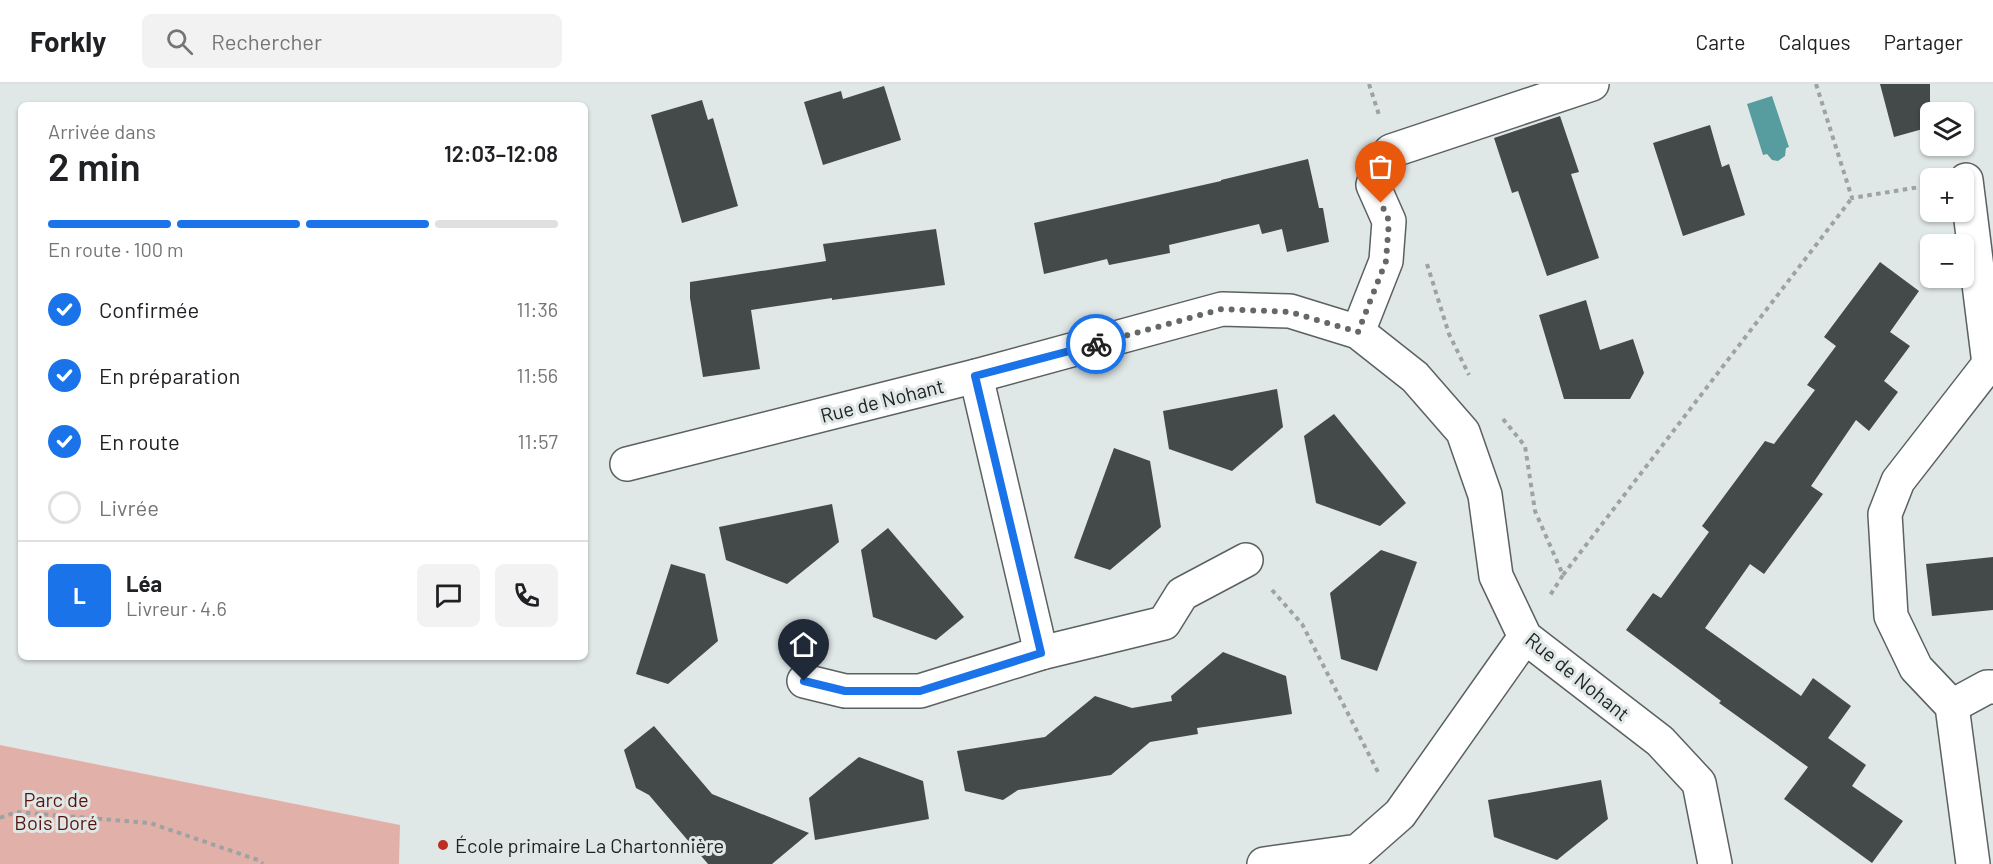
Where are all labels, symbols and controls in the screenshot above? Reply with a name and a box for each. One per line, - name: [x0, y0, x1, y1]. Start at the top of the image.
- search box: [142, 14, 562, 68]
- text: Forkly: [30, 24, 106, 58]
- icon: search: [163, 25, 196, 58]
- text: Rechercher: [211, 28, 322, 54]
- text: Carte: [1696, 29, 1745, 54]
- text: Calques: [1778, 29, 1851, 54]
- text: Partager: [1884, 29, 1963, 54]
- map controls: [1920, 102, 1974, 288]
- button: layers: [1920, 102, 1974, 156]
- text: Arrivée dans: [48, 119, 156, 143]
- text: 12:03–12:08: [444, 140, 558, 166]
- pin: [1355, 141, 1406, 203]
- text: 2 min: [48, 142, 141, 189]
- icon: bag: [1364, 150, 1397, 183]
- button: +: [1920, 168, 1974, 222]
- button: −: [1920, 234, 1974, 288]
- text: En route · 100 m: [48, 237, 184, 261]
- icon: check: [48, 293, 81, 326]
- text: Confirmée: [99, 296, 199, 322]
- text: 11:36: [517, 297, 558, 321]
- courier: [1066, 314, 1126, 374]
- icon: bike: [1080, 328, 1113, 361]
- icon: check: [48, 359, 81, 392]
- text: En préparation: [99, 362, 240, 388]
- text: 11:56: [517, 363, 558, 387]
- street label: Rue de Nohant: [818, 373, 946, 427]
- icon: check: [48, 425, 81, 458]
- text: En route: [99, 428, 180, 454]
- text: 11:57: [517, 429, 558, 453]
- text: Livrée: [99, 494, 159, 520]
- button: chat: [417, 564, 480, 627]
- button: phone: [495, 564, 558, 627]
- text: Léa: [126, 570, 162, 596]
- text: L: [73, 582, 86, 608]
- text: Livreur · 4.6: [126, 596, 227, 620]
- pin: [778, 619, 829, 681]
- street label: Rue de Nohant: [1521, 627, 1635, 725]
- icon: home: [787, 628, 820, 661]
- park label: Parc de Bois Doré: [14, 787, 98, 834]
- place label: École primaire La Chartonnière: [455, 833, 724, 857]
- marker: École primaire La Chartonnière: [436, 838, 450, 852]

